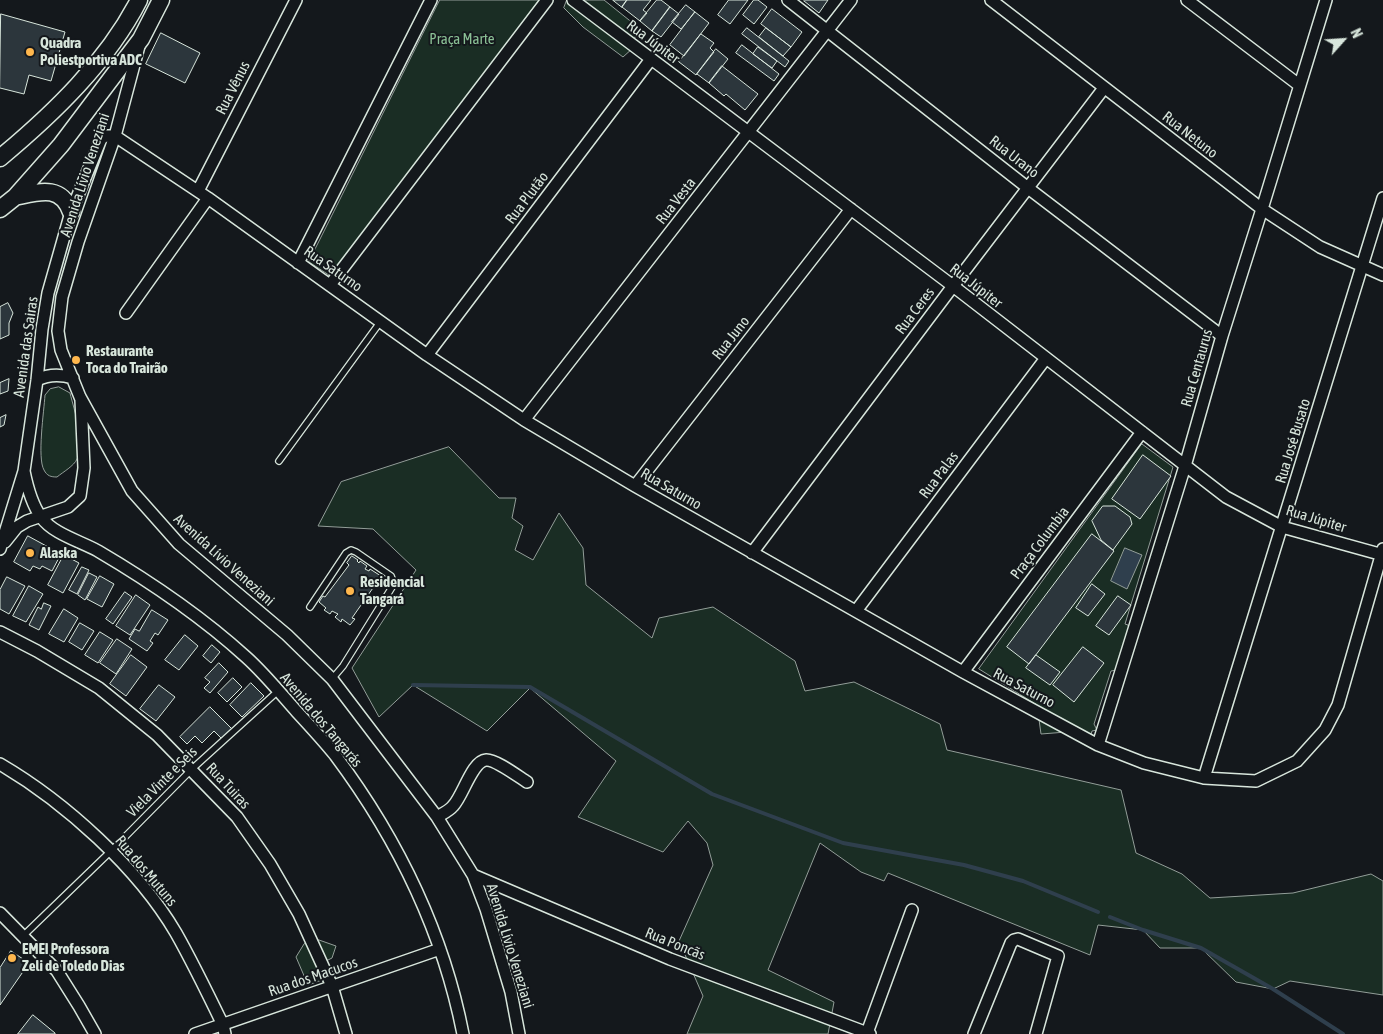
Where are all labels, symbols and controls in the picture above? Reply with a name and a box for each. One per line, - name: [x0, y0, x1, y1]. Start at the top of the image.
- north arrow: [1318, 15, 1368, 65]
- street label: Rua Júpiter: [623, 16, 683, 68]
- text: N: [1347, 26, 1365, 41]
- park label: Praça Marte: [429, 30, 495, 48]
- place label: Quadra Poliestportiva ADC: [40, 34, 142, 69]
- marker: Quadra Poliestportiva ADC: [24, 46, 36, 58]
- street label: Rua Vênus: [212, 58, 254, 118]
- street label: Rua Netuno: [1159, 108, 1221, 162]
- street label: Avenida Lívio Veneziani: [56, 111, 114, 239]
- street label: Rua Urano: [986, 132, 1042, 182]
- street label: Rua Plutão: [502, 168, 552, 228]
- street label: Rua Vesta: [652, 174, 700, 228]
- street label: Rua Saturno: [300, 242, 366, 296]
- street label: Rua Júpiter: [946, 260, 1006, 312]
- street label: Rua Ceres: [892, 284, 938, 338]
- street label: Avenida das Sairas: [10, 295, 42, 399]
- street label: Rua Juno: [708, 313, 754, 363]
- street label: Rua Centaurus: [1177, 327, 1217, 409]
- place label: Restaurante Toca do Trairão: [86, 342, 168, 377]
- marker: Restaurante Toca do Trairão: [70, 354, 82, 366]
- street label: Rua José Busato: [1272, 396, 1314, 486]
- street label: Rua Palas: [916, 448, 962, 502]
- street label: Rua Saturno: [637, 464, 705, 514]
- street label: Rua Júpiter: [1284, 501, 1348, 537]
- street label: Praça Columbia: [1007, 503, 1073, 583]
- street label: Avenida Lívio Veneziani: [170, 510, 278, 610]
- place label: Alaska: [40, 544, 77, 562]
- marker: Alaska: [24, 547, 36, 559]
- place label: Residencial Tangará: [360, 573, 424, 608]
- marker: Residencial Tangará: [344, 585, 356, 597]
- street label: Rua Saturno: [990, 664, 1058, 712]
- street label: Avenida dos Tangarás: [276, 669, 366, 771]
- street label: Viela Vinte e Seis: [123, 743, 201, 821]
- street label: Rua Tuiras: [202, 759, 254, 813]
- street label: Rua dos Mutuns: [111, 832, 181, 910]
- street label: Avenida Lívio Veneziani: [482, 882, 538, 1010]
- street label: Rua Poncãs: [642, 924, 708, 964]
- place label: EMEI Professora Zeli de Toledo Dias: [22, 940, 125, 975]
- marker: EMEI Professora Zeli de Toledo Dias: [6, 952, 18, 964]
- street label: Rua dos Macucos: [266, 953, 360, 1001]

